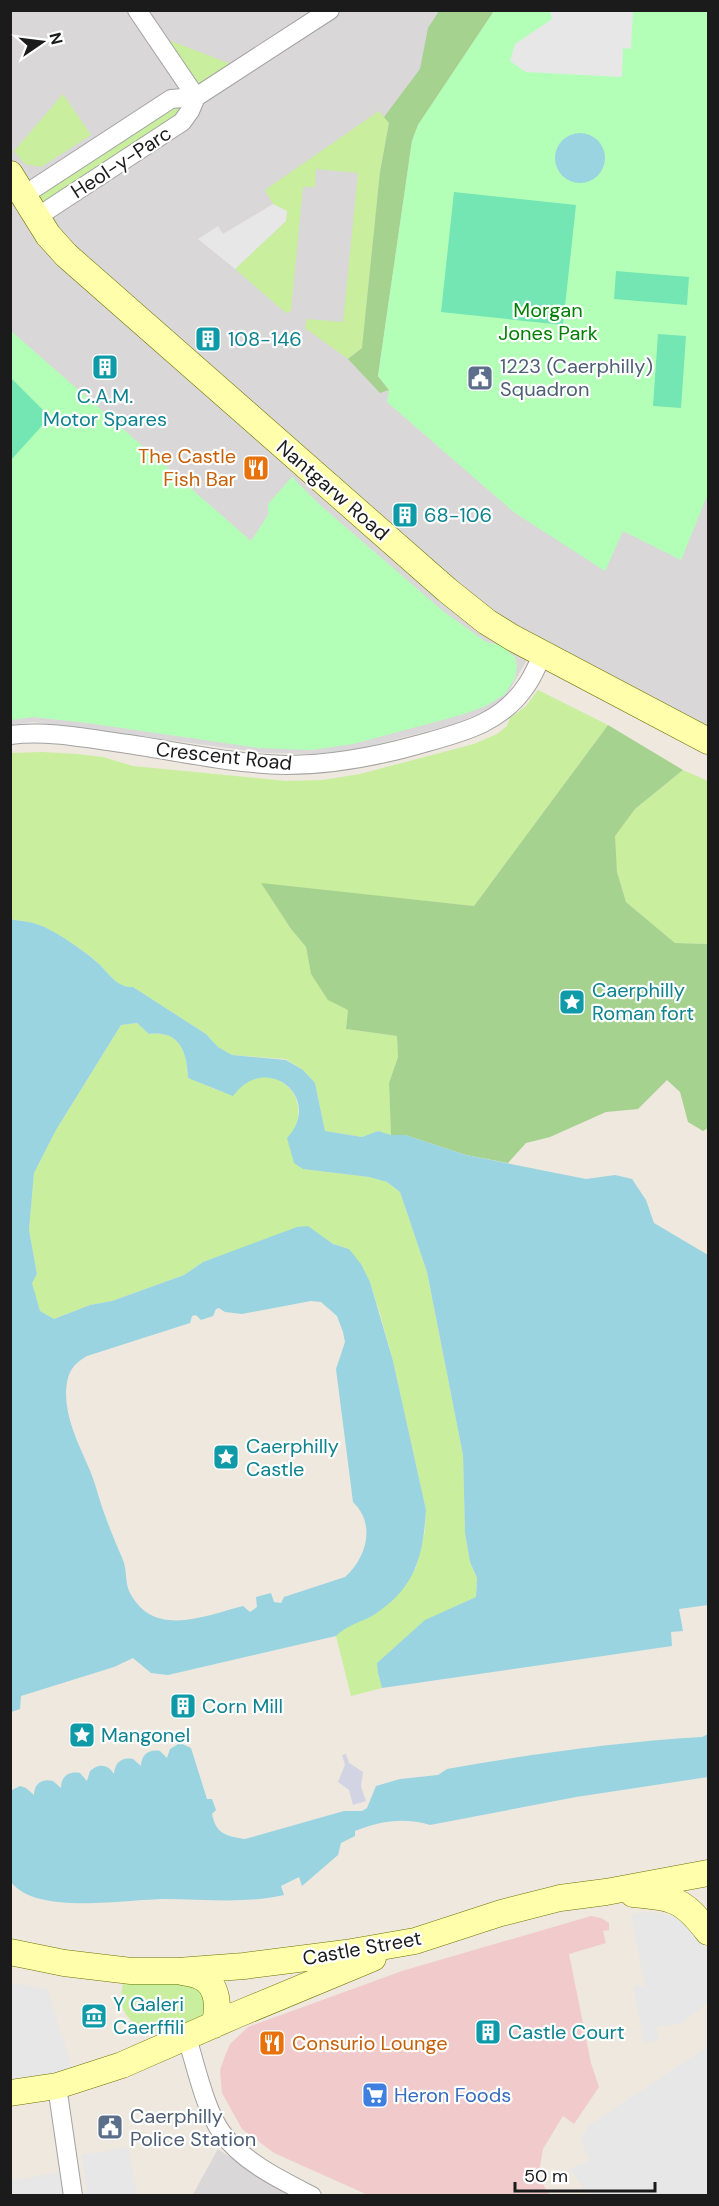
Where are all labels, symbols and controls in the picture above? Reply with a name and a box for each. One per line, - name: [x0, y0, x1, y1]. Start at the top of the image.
- north arrow: [12, 12, 72, 72]
- text: N: [44, 30, 68, 47]
- street label: Heol-y-Parc: [66, 120, 176, 204]
- park label: Morgan Jones Park: [498, 297, 598, 346]
- building icon: 108-146: [193, 324, 223, 354]
- place label: 108-146: [228, 326, 302, 352]
- building icon: C.A.M. Motor Spares: [90, 352, 120, 382]
- place label: 1223 (Caerphilly) Squadron: [500, 353, 653, 402]
- public building icon: 1223 (Caerphilly) Squadron: [465, 363, 495, 393]
- place label: C.A.M. Motor Spares: [43, 383, 167, 432]
- street label: Nantgarw Road: [271, 434, 395, 546]
- place label: The Castle Fish Bar: [138, 443, 236, 492]
- restaurant icon: The Castle Fish Bar: [241, 453, 271, 483]
- building icon: 68-106: [390, 500, 420, 530]
- place label: 68-106: [424, 502, 492, 528]
- street label: Crescent Road: [155, 736, 293, 776]
- place label: Caerphilly Roman fort: [592, 977, 694, 1026]
- place icon: Caerphilly Roman fort: [557, 987, 587, 1017]
- place label: Caerphilly Castle: [246, 1433, 339, 1482]
- place icon: Caerphilly Castle: [211, 1442, 241, 1472]
- building icon: Corn Mill: [168, 1691, 198, 1721]
- place label: Corn Mill: [202, 1693, 283, 1719]
- place icon: Mangonel: [67, 1720, 97, 1750]
- place label: Mangonel: [101, 1722, 190, 1748]
- street label: Castle Street: [300, 1925, 424, 1971]
- place label: Y Galeri Caerffili: [113, 1991, 184, 2040]
- museum icon: Y Galeri Caerffili: [79, 2001, 109, 2031]
- building icon: Castle Court: [473, 2017, 503, 2047]
- place label: Castle Court: [508, 2019, 625, 2045]
- restaurant icon: Consurio Lounge: [257, 2028, 287, 2058]
- place label: Consurio Lounge: [292, 2030, 448, 2056]
- supermarket icon: Heron Foods: [360, 2080, 390, 2110]
- place label: Heron Foods: [394, 2082, 511, 2108]
- place label: Caerphilly Police Station: [130, 2103, 256, 2152]
- public building icon: Caerphilly Police Station: [95, 2112, 125, 2142]
- scale bar: [515, 2155, 654, 2193]
- text: 50 m: [524, 2164, 568, 2188]

